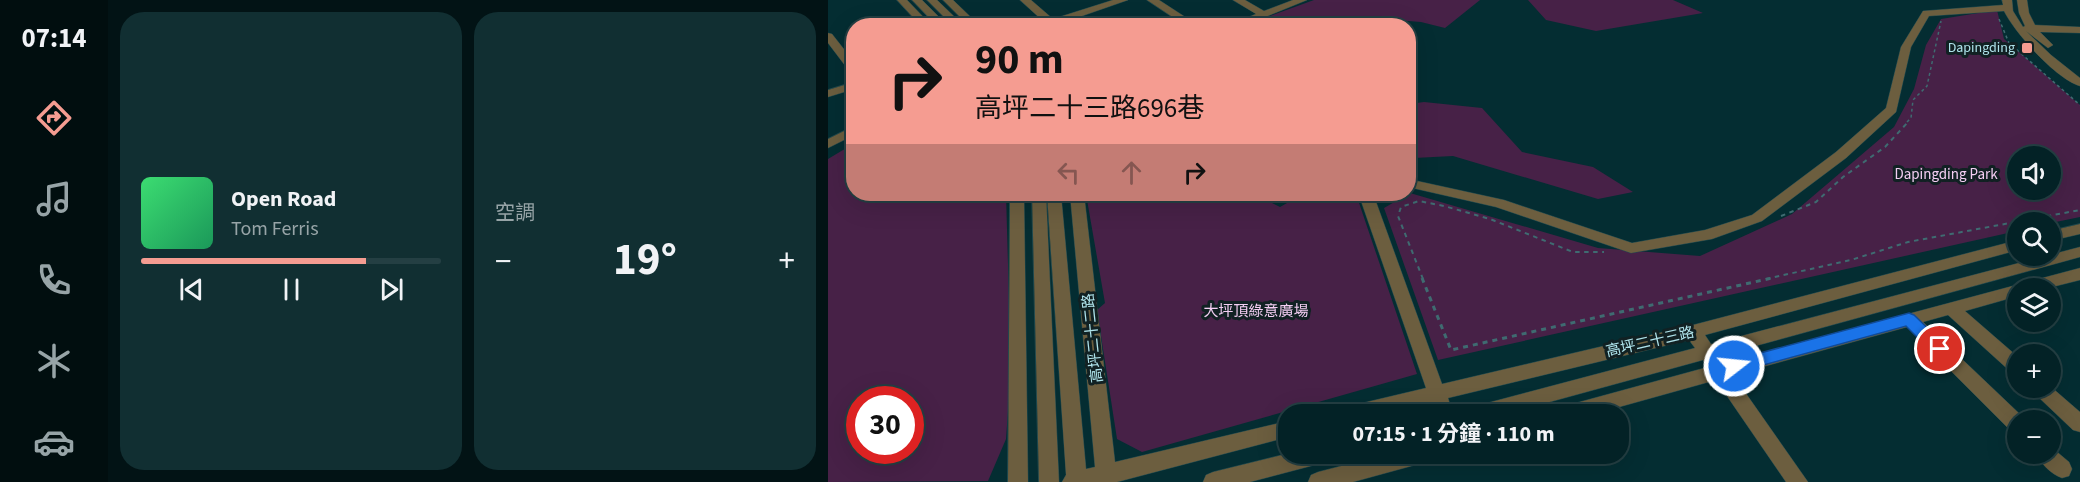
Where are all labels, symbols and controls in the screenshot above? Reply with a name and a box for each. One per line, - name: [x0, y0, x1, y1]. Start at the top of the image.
- text: 07:14: [21, 19, 87, 58]
- text: 90 m: [975, 30, 1064, 90]
- place label: Dapingding: [1948, 38, 2015, 58]
- marker: Dapingding: [2020, 41, 2034, 55]
- icon: right: [876, 42, 954, 120]
- text: 高坪二十三路696巷: [975, 89, 1204, 128]
- icon: directions: [33, 97, 75, 139]
- map controls: [2007, 146, 2061, 464]
- button: sound: [2007, 146, 2061, 200]
- icon: left: [1052, 156, 1085, 189]
- icon: ahead: [1115, 156, 1148, 189]
- icon: right: [1178, 156, 1211, 189]
- park label: Dapingding Park: [1894, 164, 1998, 185]
- icon: music: [33, 178, 75, 220]
- text: Open Road: [231, 183, 336, 215]
- text: 空調: [495, 199, 535, 227]
- button: search: [2007, 212, 2061, 266]
- text: Tom Ferris: [231, 215, 319, 243]
- text: 19°: [613, 228, 677, 292]
- text: −: [495, 238, 511, 285]
- text: +: [779, 238, 795, 285]
- icon: phone: [33, 259, 75, 301]
- icon: previous: [175, 273, 208, 306]
- icon: pause: [275, 273, 308, 306]
- icon: next: [375, 273, 408, 306]
- button: layers: [2007, 278, 2061, 332]
- street label: 高坪二十二路: [1078, 292, 1108, 384]
- park label: 大坪頂綠意廣場: [1203, 301, 1309, 322]
- street label: 高坪二十三路: [1604, 322, 1696, 362]
- pin: [1914, 323, 1965, 374]
- icon: arrive: [1923, 332, 1956, 365]
- position arrow: [1702, 334, 1766, 398]
- icon: climate: [33, 340, 75, 382]
- button: +: [2007, 344, 2061, 398]
- speed limit sign: 30: [846, 386, 924, 464]
- button: −: [2007, 410, 2061, 464]
- text: 07:15 · 1 分鐘 · 110 m: [1353, 418, 1554, 450]
- icon: car: [33, 421, 75, 463]

